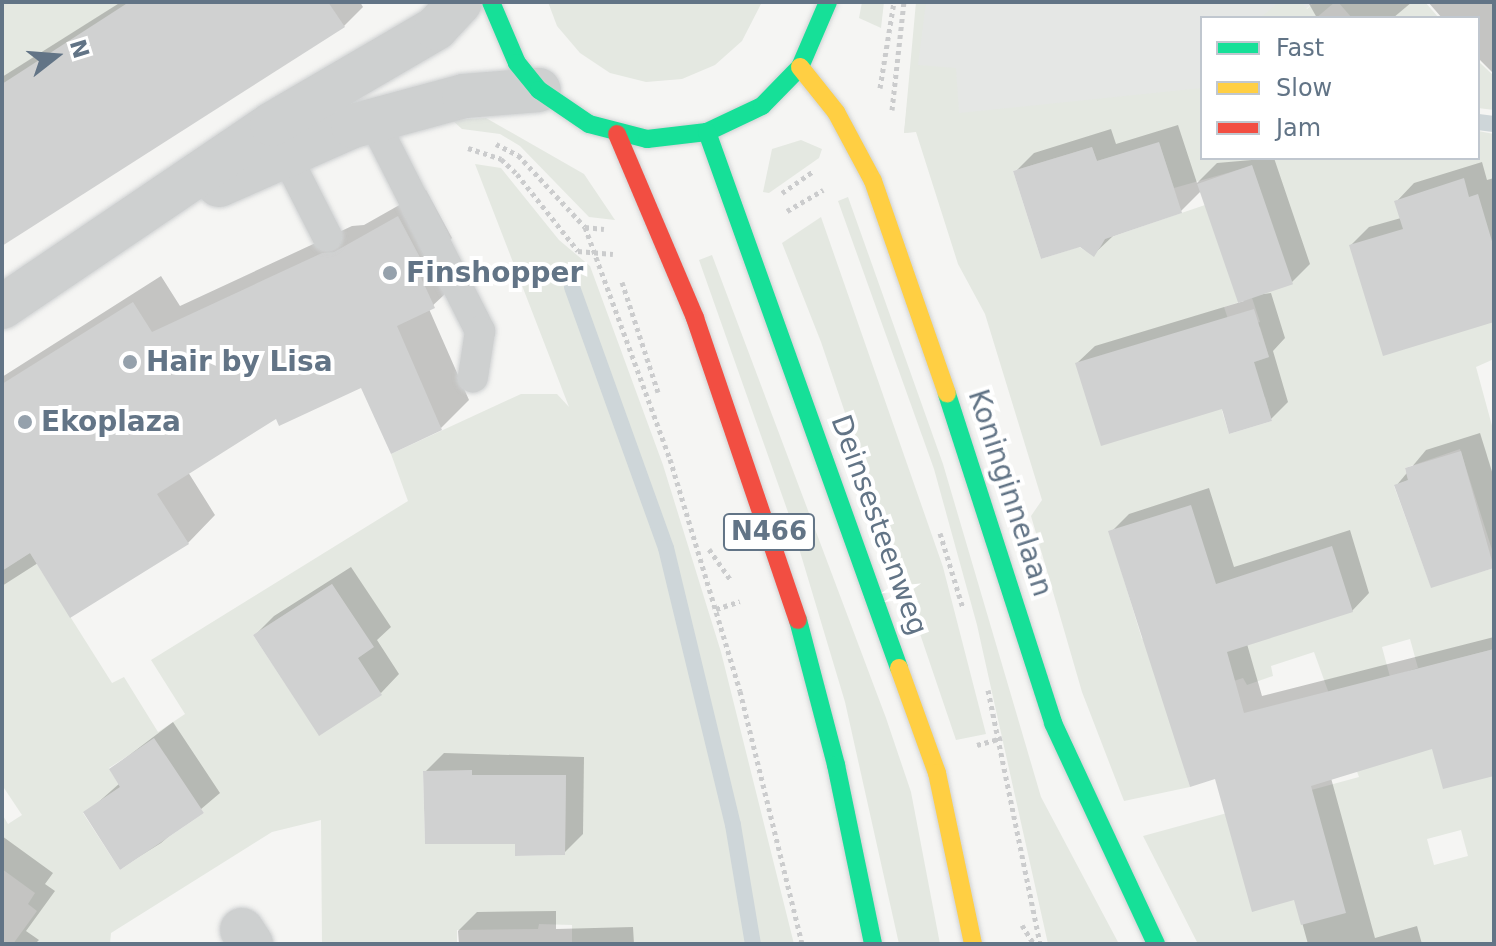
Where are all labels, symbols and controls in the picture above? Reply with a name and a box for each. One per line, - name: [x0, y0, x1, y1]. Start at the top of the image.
- north arrow: [16, 16, 96, 96]
- legend: [1200, 16, 1480, 160]
- text: Fast: [1276, 34, 1324, 62]
- text: N: [65, 36, 94, 61]
- text: Slow: [1276, 74, 1332, 102]
- text: Jam: [1276, 114, 1321, 142]
- place label: Finshopper: [406, 256, 583, 290]
- marker: Finshopper: [381, 264, 399, 282]
- place label: Hair by Lisa: [146, 345, 333, 379]
- marker: Hair by Lisa: [121, 353, 139, 371]
- street label: Koninginnelaan: [961, 385, 1059, 601]
- place label: Ekoplaza: [41, 405, 181, 439]
- street label: Deinsesteenweg: [824, 410, 934, 640]
- marker: Ekoplaza: [16, 413, 34, 431]
- road number: N466: [721, 510, 817, 554]

